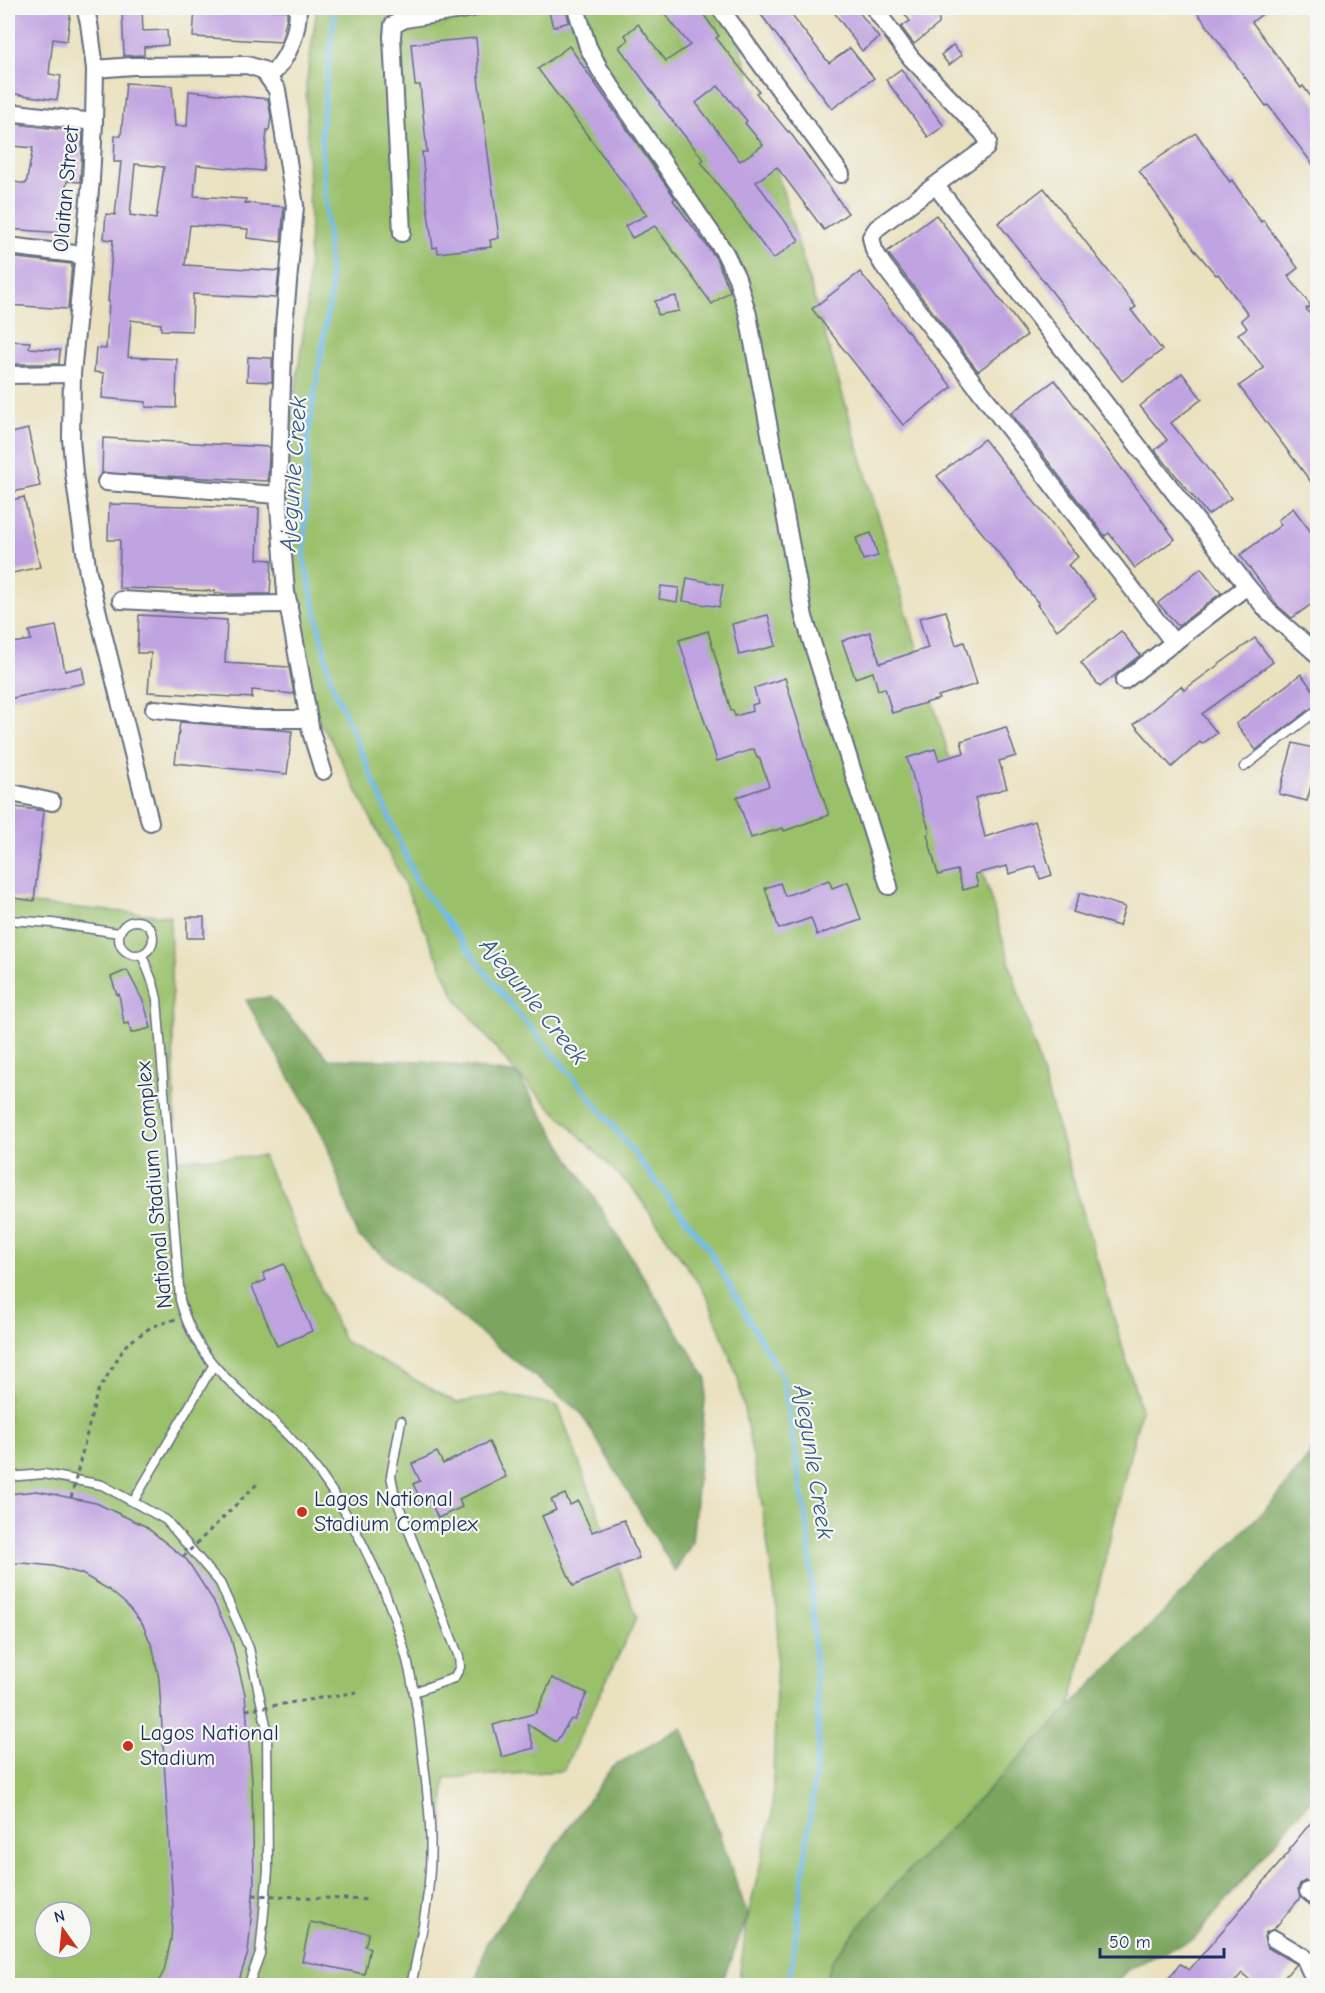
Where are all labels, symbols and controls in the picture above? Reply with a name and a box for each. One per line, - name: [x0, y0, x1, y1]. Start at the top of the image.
- street label: Olaitan Street: [48, 124, 85, 253]
- water label: Ajegunle Creek: [274, 395, 312, 553]
- water label: Ajegunle Creek: [474, 931, 594, 1070]
- street label: National Stadium Complex: [130, 1060, 178, 1310]
- water label: Ajegunle Creek: [788, 1382, 840, 1541]
- place label: Lagos National Stadium Complex: [314, 1486, 478, 1537]
- marker: Lagos National Stadium Complex: [295, 1505, 309, 1519]
- place label: Lagos National Stadium: [140, 1720, 279, 1771]
- marker: Lagos National Stadium: [121, 1739, 135, 1753]
- north arrow: [33, 1900, 93, 1960]
- text: N: [52, 1906, 67, 1927]
- scale bar: [1100, 1921, 1224, 1959]
- text: 50 m: [1109, 1932, 1151, 1953]

